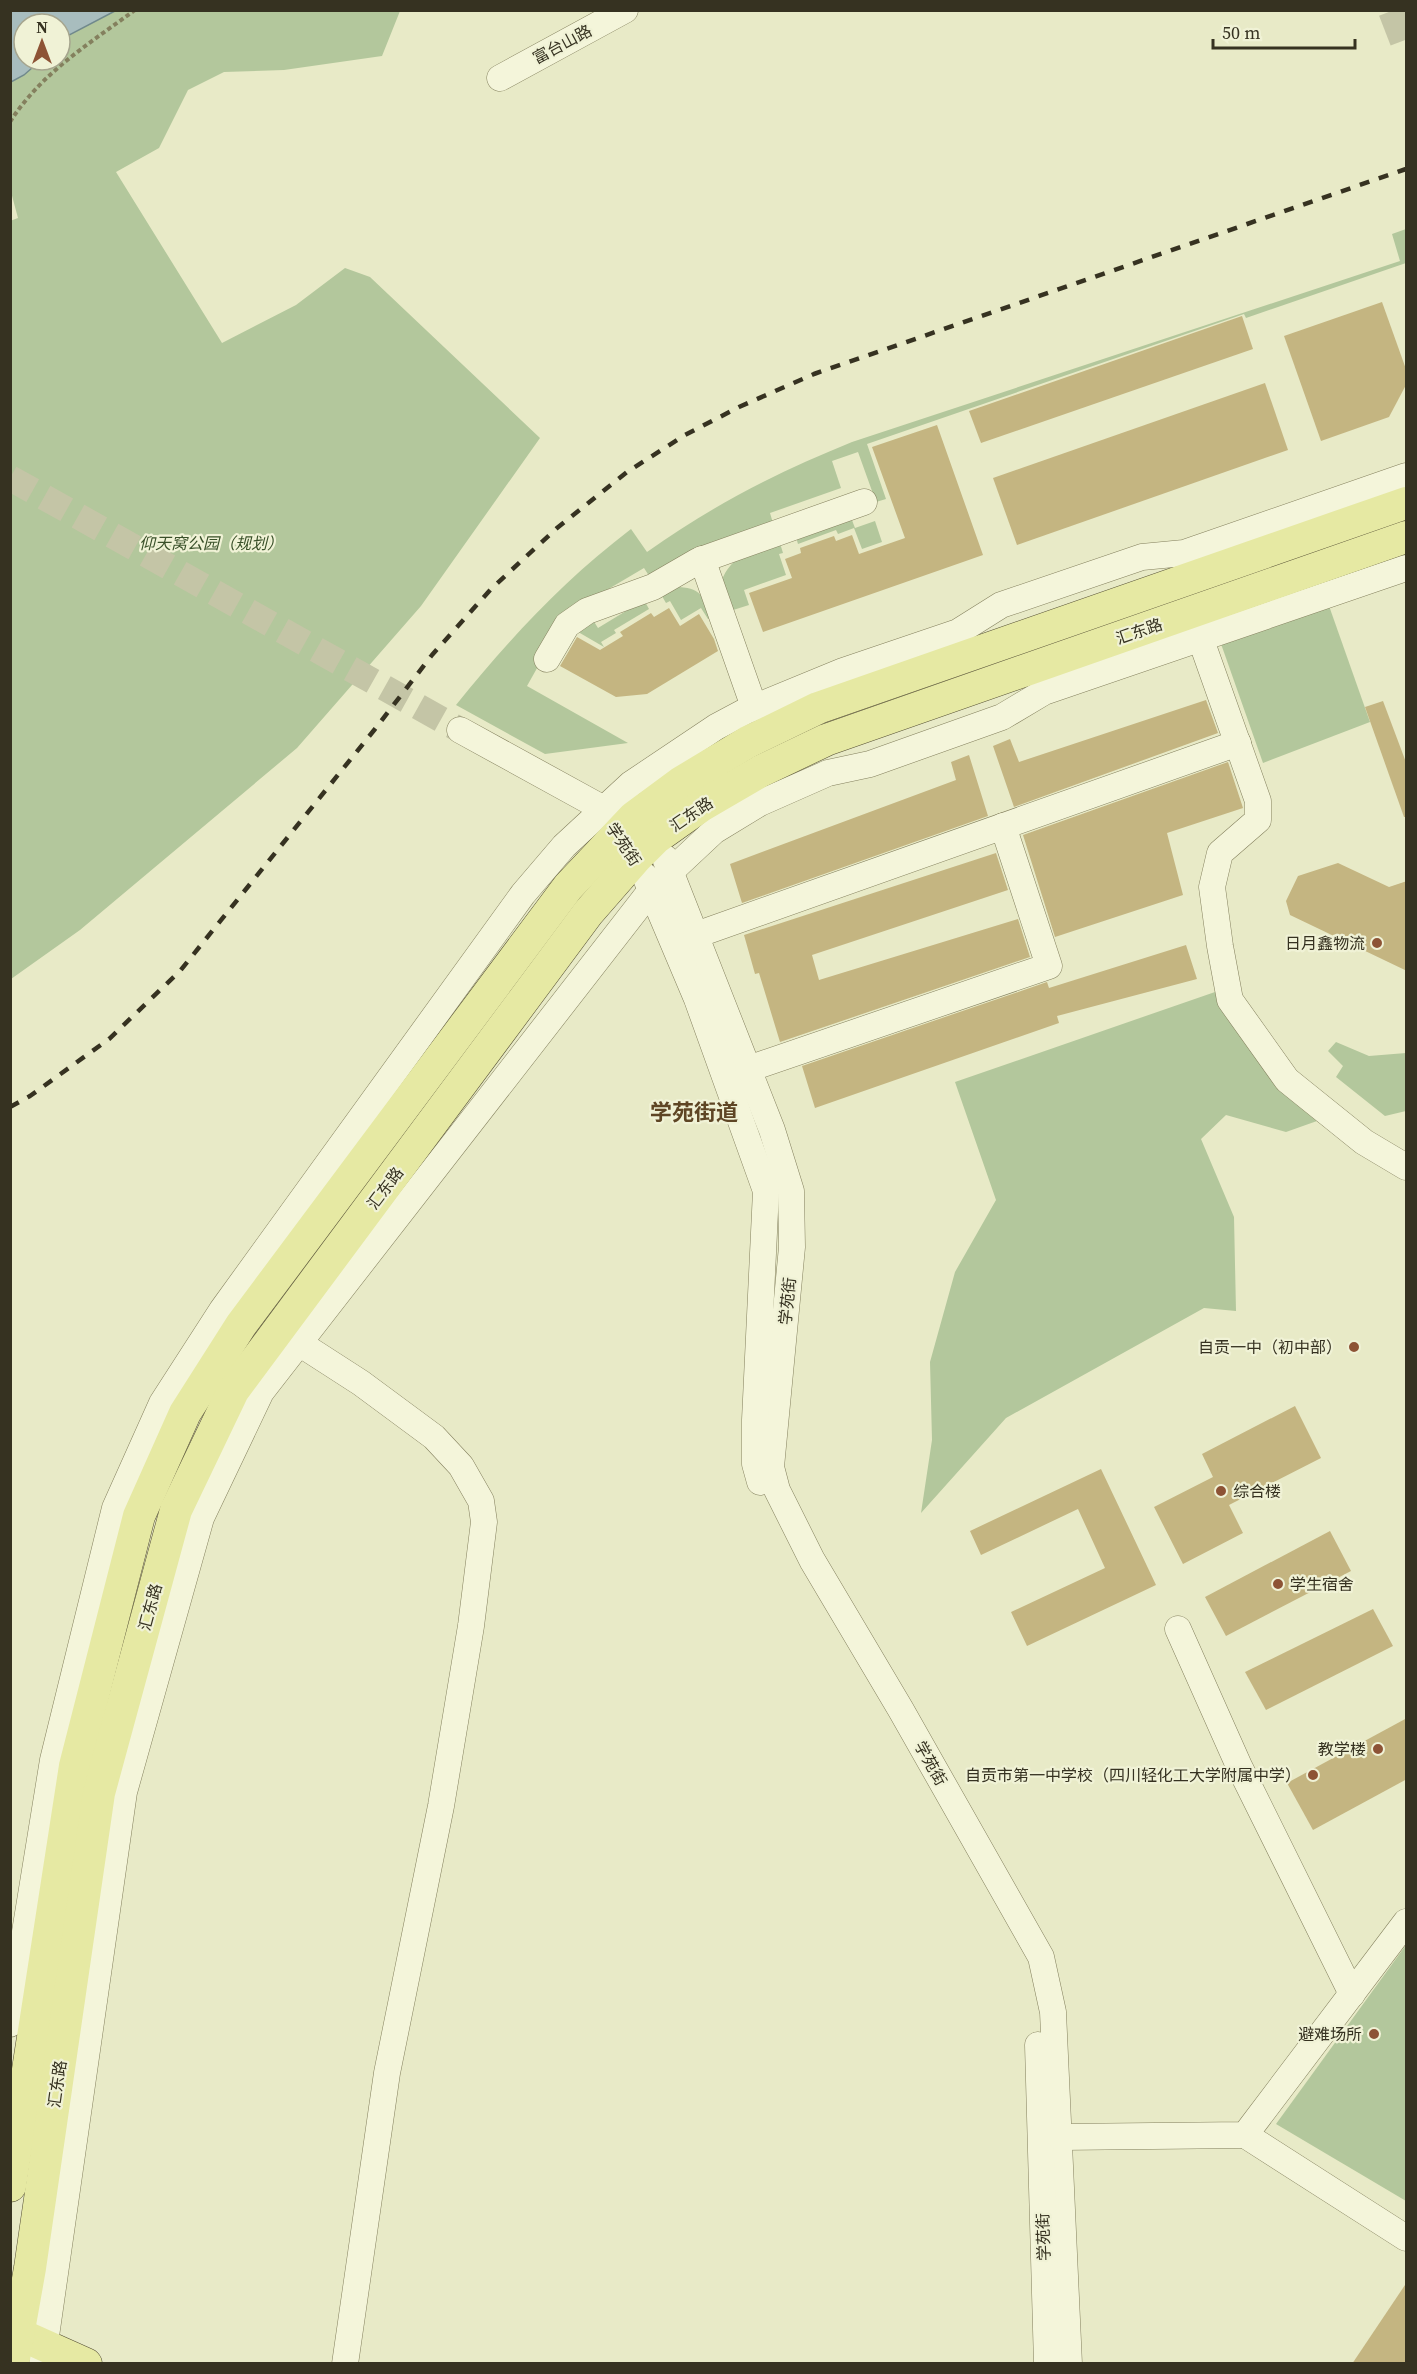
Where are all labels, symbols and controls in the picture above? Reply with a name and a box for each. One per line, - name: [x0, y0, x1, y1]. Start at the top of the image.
- north arrow: [12, 12, 72, 72]
- scale bar: [1213, 12, 1356, 50]
- text: N: [36, 16, 48, 38]
- street label: 富台山路: [529, 19, 595, 69]
- text: 50 m: [1222, 20, 1260, 45]
- park label: 仰天窝公园（规划）: [139, 532, 283, 554]
- street label: 汇东路: [1113, 613, 1165, 649]
- street label: 汇东路: [665, 791, 717, 837]
- street label: 学苑街: [601, 818, 647, 870]
- place label: 日月鑫物流: [1285, 932, 1365, 954]
- marker: 日月鑫物流: [1370, 936, 1384, 950]
- district label: 学苑街道: [650, 1097, 738, 1127]
- street label: 汇东路: [362, 1162, 408, 1214]
- street label: 学苑街: [774, 1276, 800, 1326]
- place label: 自贡一中（初中部）: [1198, 1336, 1342, 1358]
- marker: 自贡一中（初中部）: [1347, 1340, 1361, 1354]
- place label: 综合楼: [1233, 1480, 1281, 1502]
- marker: 综合楼: [1214, 1484, 1228, 1498]
- place label: 学生宿舍: [1290, 1573, 1354, 1595]
- marker: 学生宿舍: [1271, 1577, 1285, 1591]
- street label: 汇东路: [133, 1581, 167, 1633]
- street label: 学苑街: [910, 1737, 952, 1789]
- place label: 教学楼: [1318, 1738, 1366, 1760]
- marker: 教学楼: [1371, 1742, 1385, 1756]
- place label: 自贡市第一中学校（四川轻化工大学附属中学）: [965, 1764, 1301, 1786]
- marker: 自贡市第一中学校（四川轻化工大学附属中学）: [1306, 1768, 1320, 1782]
- place label: 避难场所: [1298, 2023, 1362, 2045]
- marker: 避难场所: [1367, 2027, 1381, 2041]
- street label: 汇东路: [43, 2059, 71, 2109]
- street label: 学苑街: [1031, 2213, 1055, 2261]

